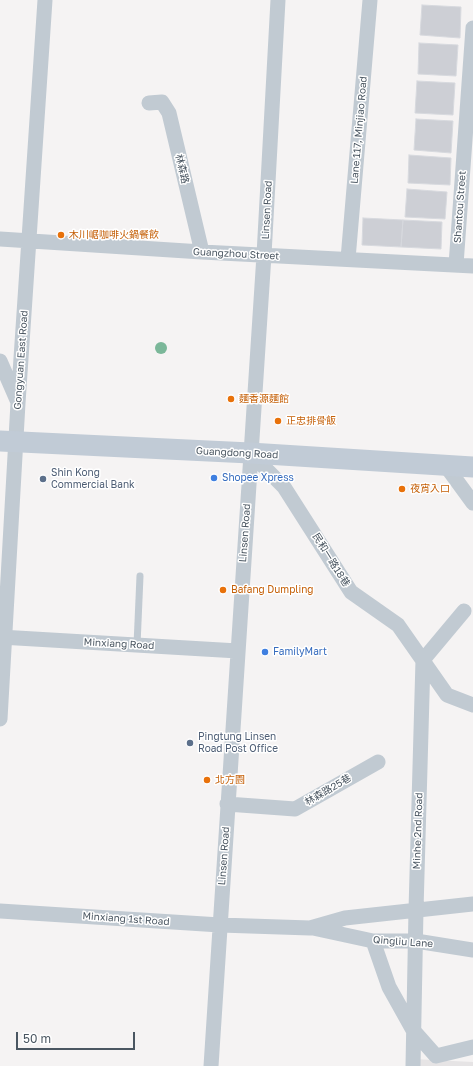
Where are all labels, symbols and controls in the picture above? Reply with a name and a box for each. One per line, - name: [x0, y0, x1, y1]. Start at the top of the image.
- street label: Lane 117, Minjiao Road: [348, 76, 370, 184]
- street label: 林森路: [173, 153, 191, 185]
- street label: Shantou Street: [451, 170, 469, 244]
- street label: Linsen Road: [259, 180, 275, 240]
- place label: 木川崌咖啡火鍋餐飲: [69, 229, 159, 241]
- marker: 木川崌咖啡火鍋餐飲: [56, 230, 66, 240]
- street label: Guangzhou Street: [193, 246, 279, 262]
- street label: Gongyuan East Road: [12, 310, 30, 410]
- place label: 麵香源麵館: [239, 393, 289, 405]
- marker: 麵香源麵館: [226, 394, 236, 404]
- place label: 正忠排骨飯: [286, 415, 336, 427]
- marker: 正忠排骨飯: [273, 416, 283, 426]
- street label: Guangdong Road: [195, 445, 279, 461]
- place label: Shin Kong Commercial Bank: [51, 467, 135, 490]
- place label: Shopee Xpress: [222, 472, 294, 484]
- marker: Shopee Xpress: [209, 473, 219, 483]
- marker: Shin Kong Commercial Bank: [38, 474, 48, 484]
- place label: 夜宵入口: [410, 483, 450, 495]
- marker: 夜宵入口: [397, 484, 407, 494]
- street label: Linsen Road: [237, 503, 253, 563]
- street label: 民和一路18巷: [310, 531, 352, 589]
- place label: Bafang Dumpling: [231, 584, 313, 596]
- marker: Bafang Dumpling: [218, 585, 228, 595]
- street label: Minxiang Road: [83, 636, 155, 652]
- place label: FamilyMart: [273, 646, 327, 658]
- marker: FamilyMart: [260, 647, 270, 657]
- place label: Pingtung Linsen Road Post Office: [198, 731, 278, 754]
- marker: Pingtung Linsen Road Post Office: [185, 738, 195, 748]
- street label: 林森路25巷: [303, 772, 353, 808]
- place label: 北方園: [215, 774, 245, 786]
- marker: 北方園: [202, 775, 212, 785]
- street label: Minhe 2nd Road: [411, 792, 425, 870]
- street label: Linsen Road: [216, 826, 232, 886]
- street label: Minxiang 1st Road: [82, 910, 170, 928]
- street label: Qingliu Lane: [373, 934, 433, 950]
- scale bar: [18, 1024, 137, 1050]
- text: 50 m: [23, 1031, 51, 1046]

